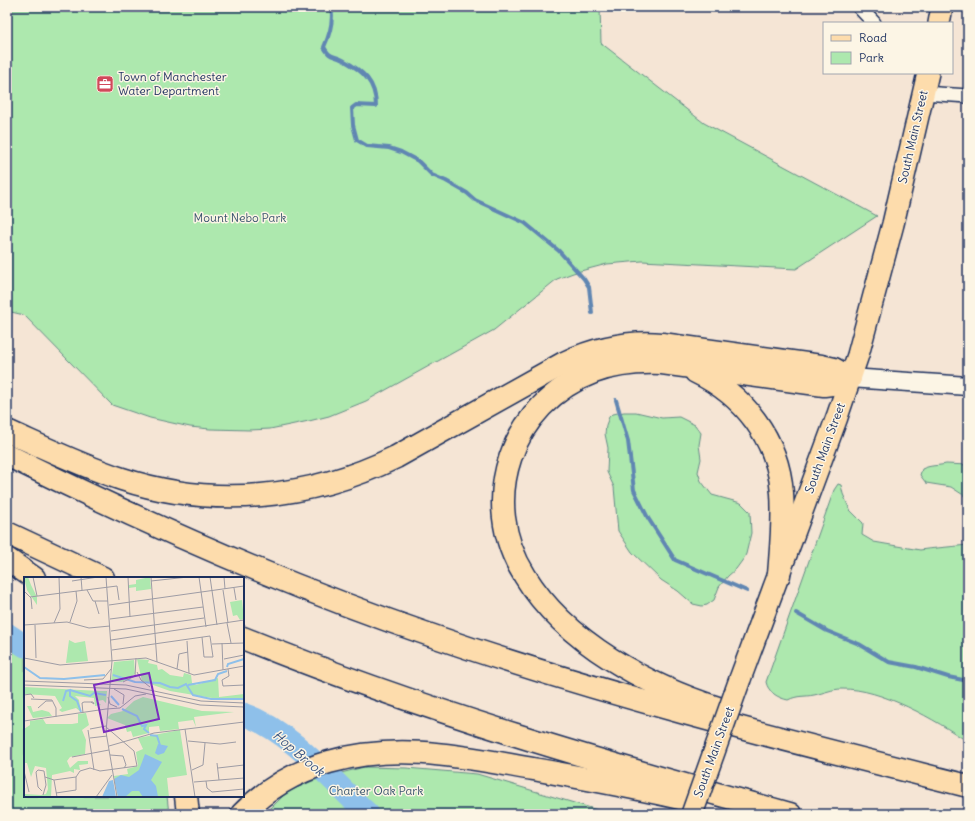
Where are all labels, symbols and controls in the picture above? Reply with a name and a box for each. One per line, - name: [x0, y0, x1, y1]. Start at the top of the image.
- legend: [823, 22, 953, 74]
- text: Road: [859, 30, 887, 45]
- text: Park: [859, 50, 884, 65]
- place label: Town of Manchester Water Department: [118, 69, 227, 98]
- office icon: Town of Manchester Water Department: [95, 74, 115, 94]
- street label: South Main Street: [894, 89, 931, 185]
- park label: Mount Nebo Park: [194, 210, 286, 225]
- street label: South Main Street: [801, 400, 848, 495]
- inset map: [24, 577, 244, 797]
- street label: South Main Street: [690, 704, 737, 799]
- water label: Hop Brook: [269, 727, 329, 781]
- park label: Charter Oak Park: [329, 783, 423, 798]

